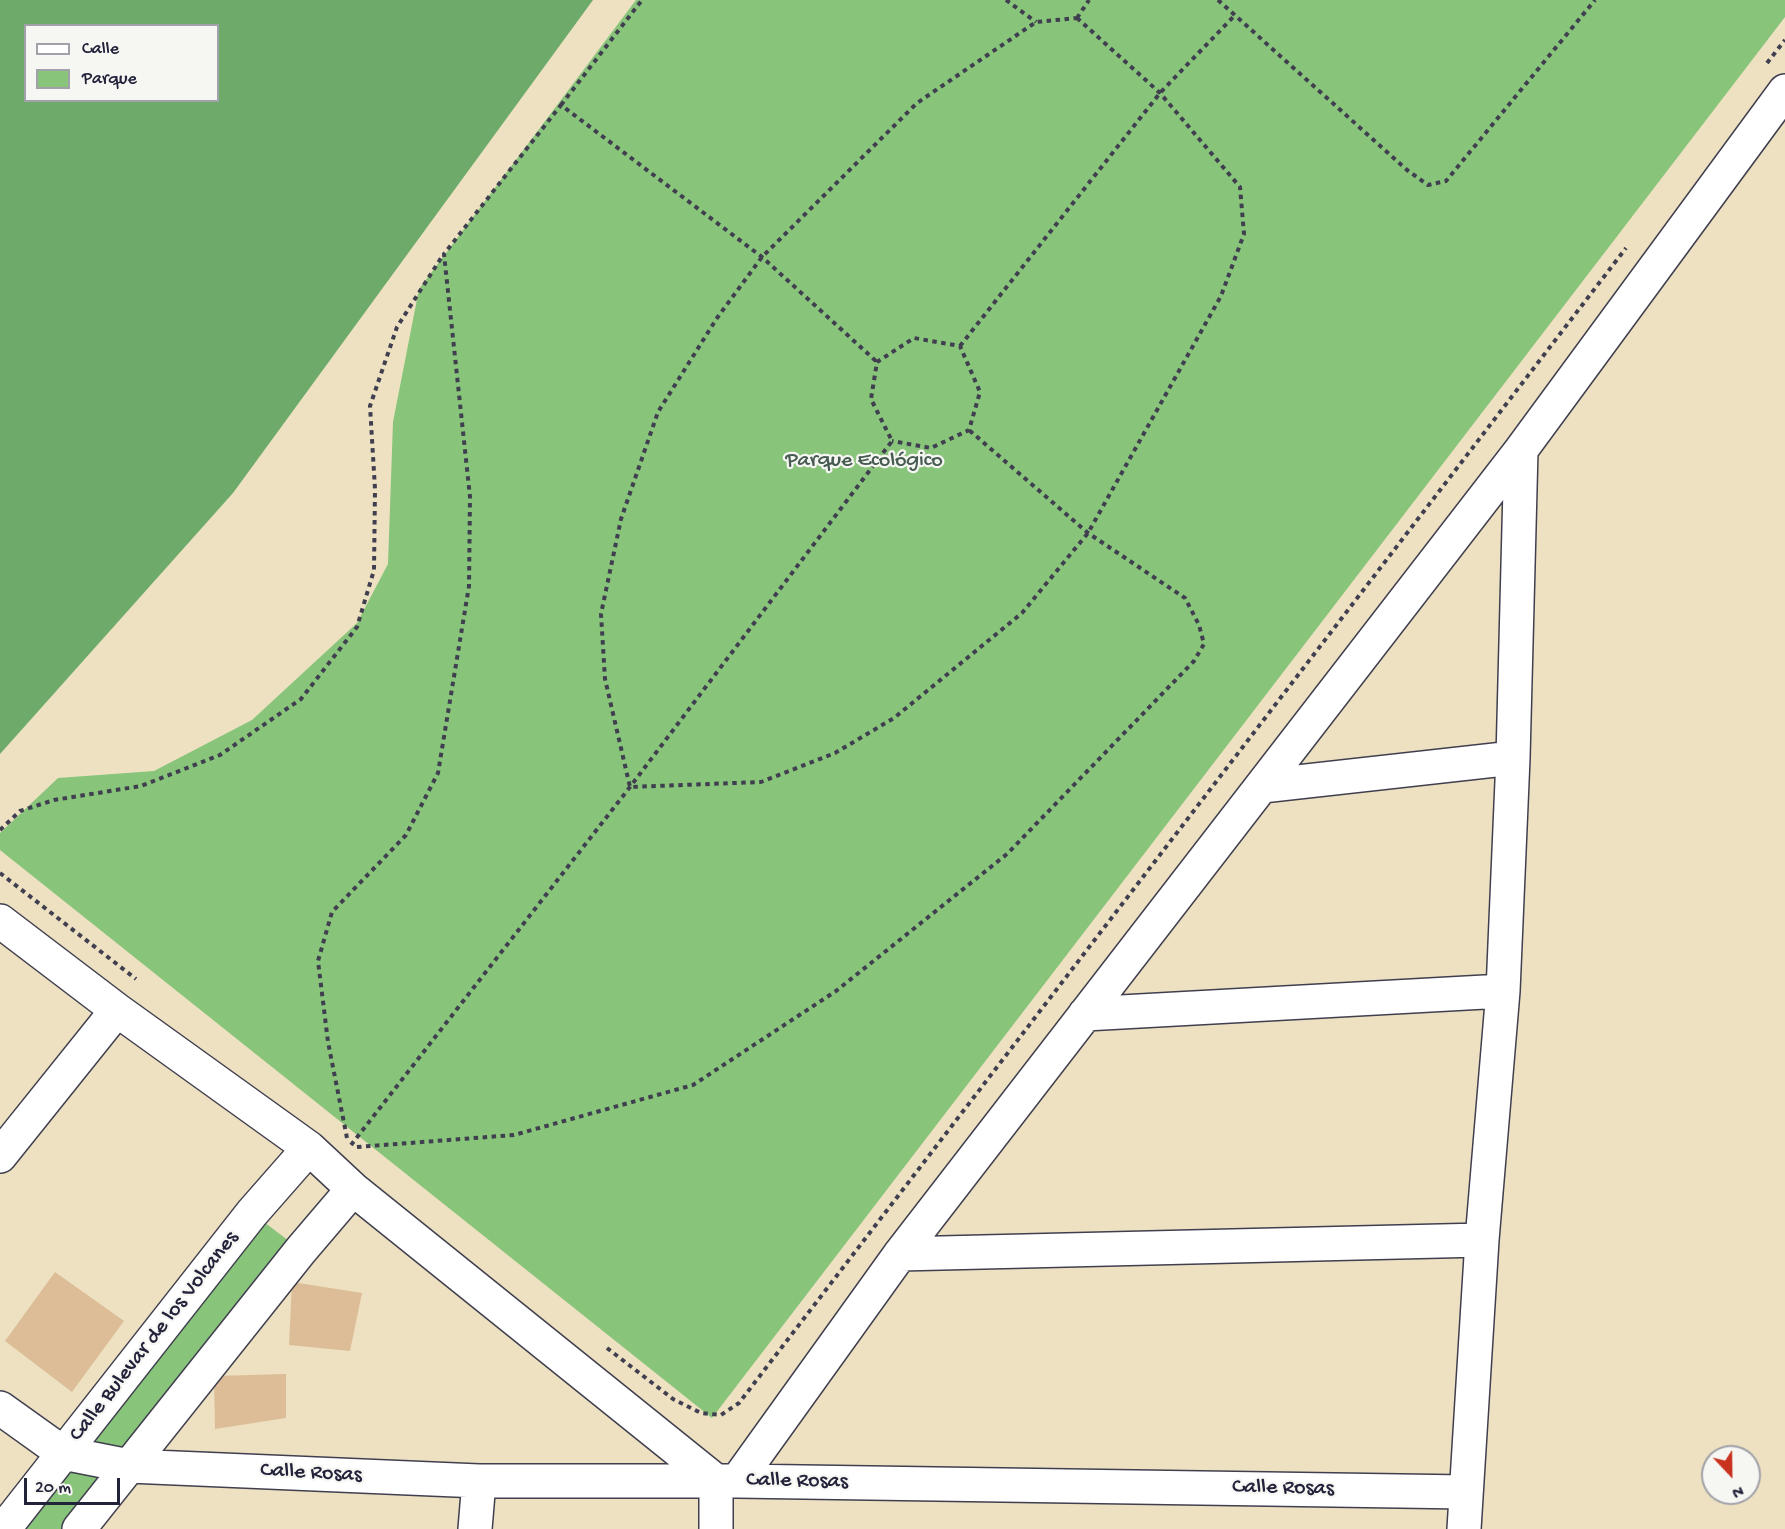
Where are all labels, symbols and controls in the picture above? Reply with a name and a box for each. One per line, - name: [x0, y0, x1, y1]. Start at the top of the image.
- legend: [24, 24, 219, 102]
- text: Calle: [82, 39, 119, 60]
- text: Parque: [82, 69, 137, 90]
- park label: Parque Ecológico: [785, 449, 943, 475]
- street label: Calle Bulevar de los Volcanes: [65, 1226, 245, 1448]
- north arrow: [1701, 1445, 1761, 1505]
- street label: Calle Rosas: [260, 1458, 362, 1490]
- scale bar: [27, 1466, 123, 1504]
- street label: Calle Rosas: [746, 1468, 848, 1496]
- street label: Calle Rosas: [1232, 1475, 1334, 1503]
- text: 20 m: [35, 1478, 71, 1499]
- text: N: [1729, 1480, 1746, 1501]

